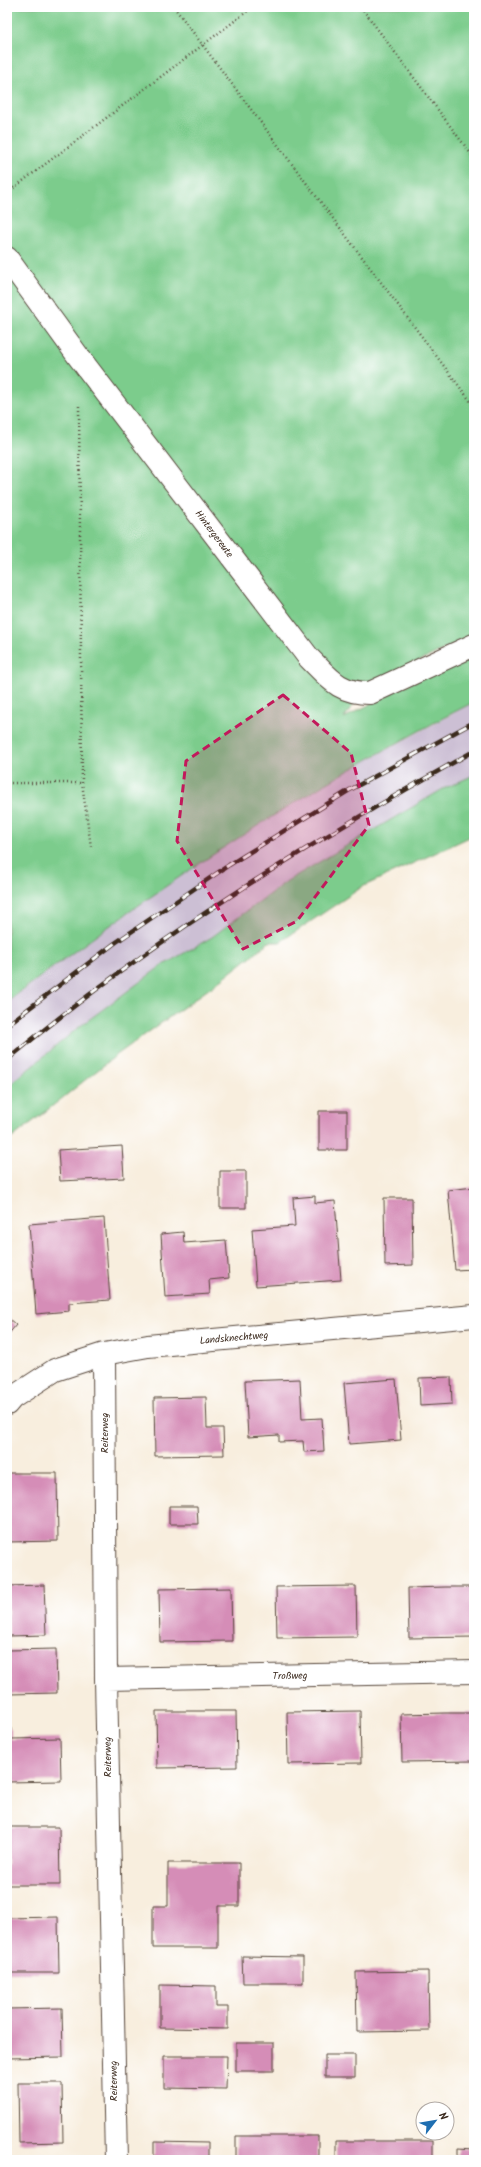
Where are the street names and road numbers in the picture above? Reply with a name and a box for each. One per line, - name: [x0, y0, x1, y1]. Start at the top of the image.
- street label: Hintergereute: [191, 507, 238, 562]
- street label: Landsknechtweg: [199, 1327, 269, 1349]
- street label: Reiterweg: [97, 1413, 113, 1453]
- street label: Troßweg: [272, 1668, 308, 1684]
- street label: Reiterweg: [100, 1736, 116, 1777]
- street label: Reiterweg: [106, 2060, 122, 2101]

